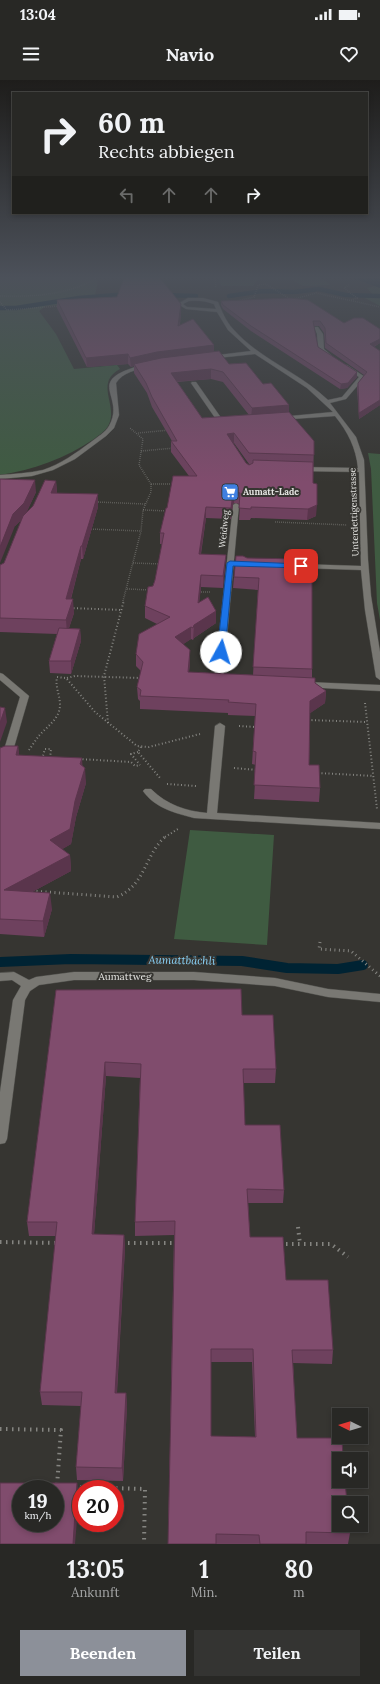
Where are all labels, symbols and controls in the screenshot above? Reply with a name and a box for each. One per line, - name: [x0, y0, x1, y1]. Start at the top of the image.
- text: 13:04: [20, 5, 56, 24]
- icon: menu: [20, 43, 42, 65]
- text: Navio: [166, 43, 214, 66]
- icon: heart: [338, 43, 360, 65]
- text: 60 m: [98, 105, 165, 141]
- icon: right: [32, 108, 84, 160]
- text: Rechts abbiegen: [98, 140, 235, 163]
- icon: left: [116, 184, 138, 206]
- icon: ahead: [158, 184, 180, 206]
- icon: ahead: [200, 184, 222, 206]
- icon: right: [242, 184, 264, 206]
- street label: Unterdettigenstrasse: [346, 467, 361, 557]
- supermarket icon: Aumatt-Lade: [220, 482, 240, 502]
- place label: Aumatt-Lade: [243, 486, 299, 497]
- street label: Weidweg: [216, 508, 231, 549]
- pin: [284, 549, 318, 583]
- icon: arrive: [290, 555, 312, 577]
- position arrow: [200, 631, 242, 673]
- water label: Aumattbächli: [147, 952, 216, 968]
- street label: Aumattweg: [97, 970, 152, 983]
- north arrow: [332, 1408, 368, 1444]
- map controls: [332, 1408, 368, 1532]
- button: sound: [332, 1452, 368, 1488]
- speed limit sign: 20: [72, 1480, 124, 1532]
- text: 19: [28, 1488, 48, 1513]
- button: search: [332, 1496, 368, 1532]
- text: km/h: [24, 1509, 52, 1522]
- text: 13:05: [67, 1554, 124, 1585]
- text: 1: [199, 1554, 209, 1585]
- text: 80: [284, 1554, 313, 1585]
- text: Ankunft: [71, 1584, 120, 1601]
- text: Min.: [191, 1584, 218, 1601]
- text: m: [293, 1584, 305, 1601]
- button: Beenden: [20, 1630, 186, 1676]
- button: Teilen: [194, 1630, 360, 1676]

